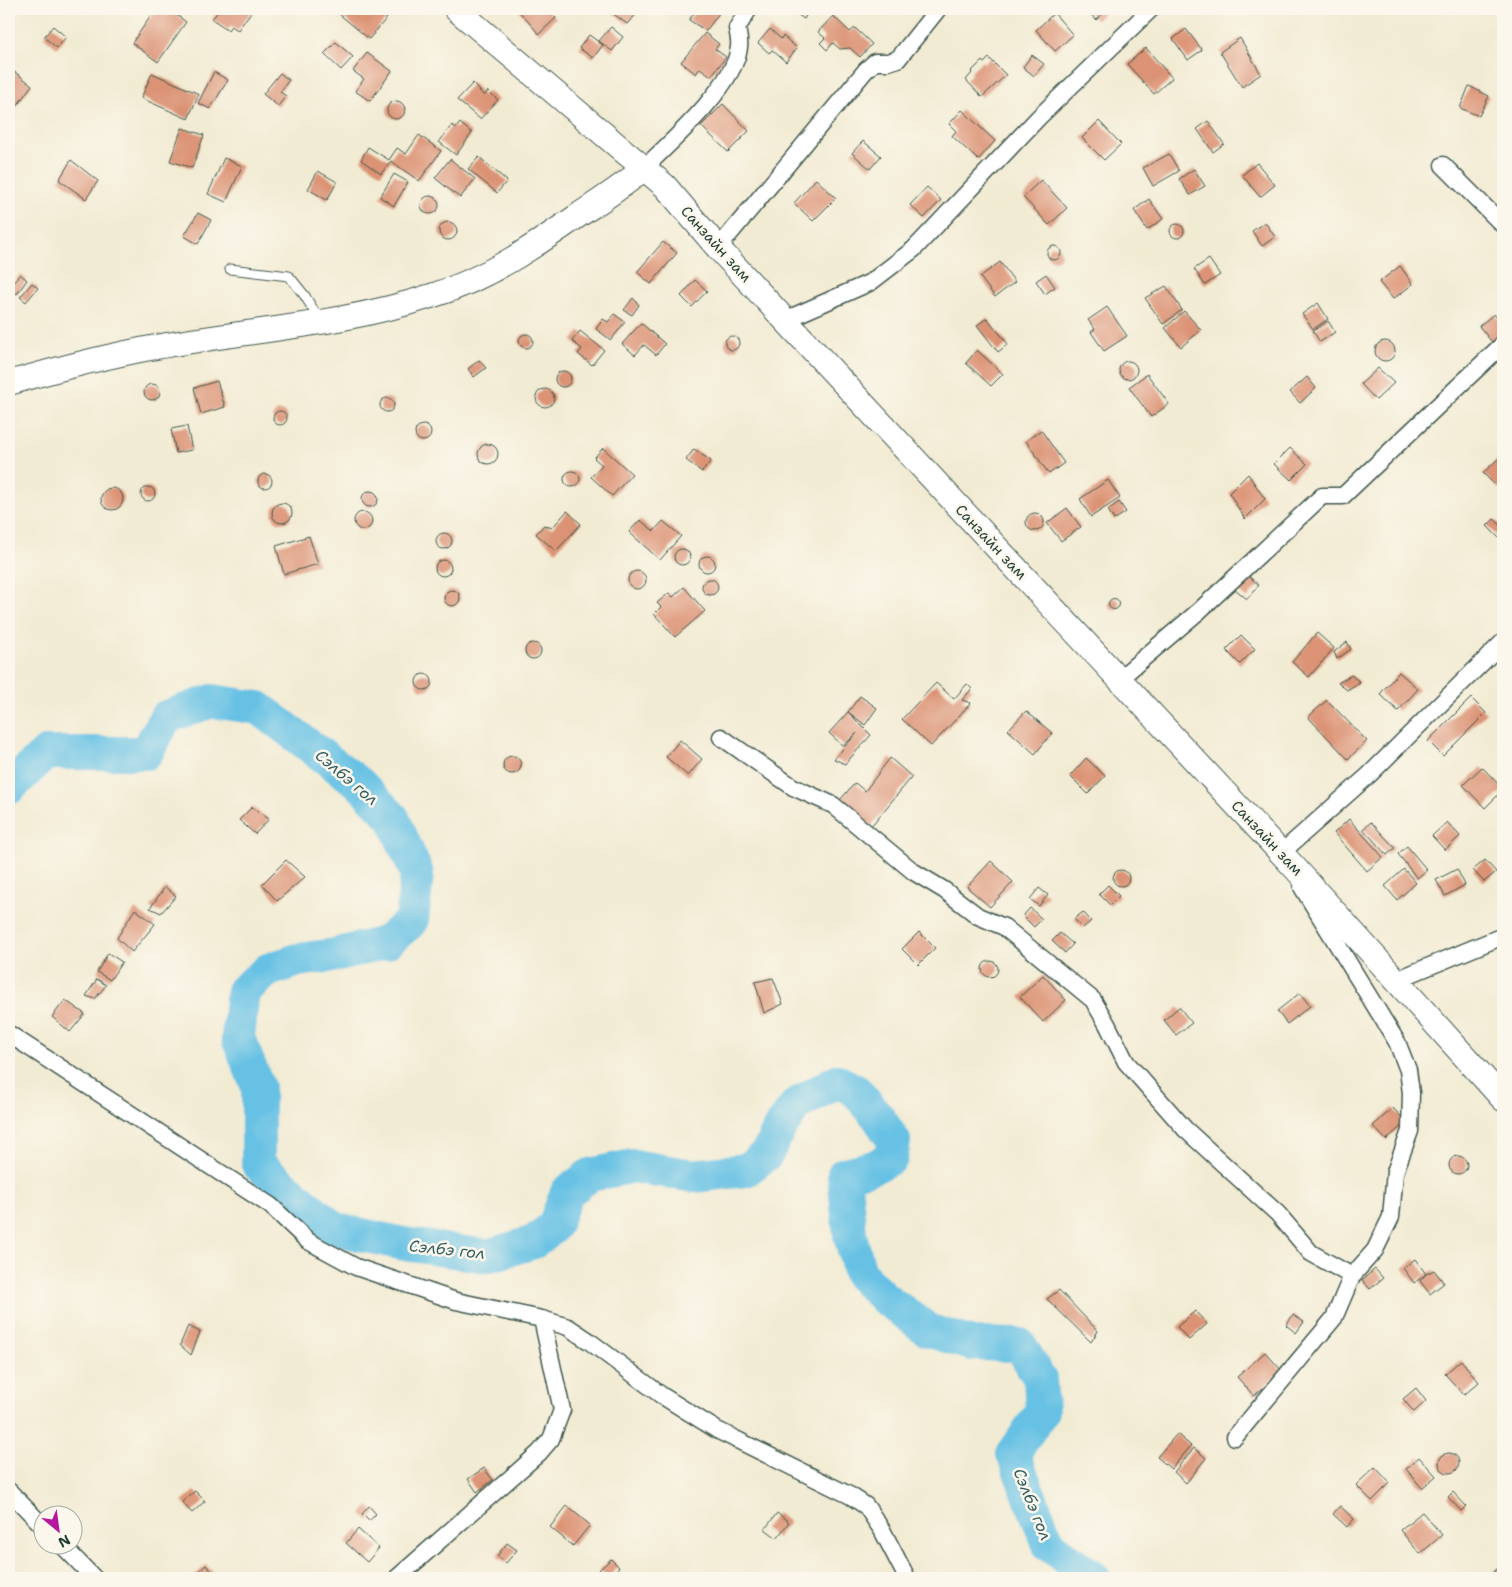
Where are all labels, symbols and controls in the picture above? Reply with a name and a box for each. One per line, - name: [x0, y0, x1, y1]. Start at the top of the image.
- street label: Санзайн зам: [676, 202, 756, 287]
- street label: Санзайн зам: [951, 500, 1031, 584]
- water label: Сэлбэ гол: [311, 745, 383, 810]
- street label: Санзайн зам: [1227, 796, 1307, 880]
- water label: Сэлбэ гол: [408, 1235, 486, 1264]
- water label: Сэлбэ гол: [1009, 1465, 1057, 1544]
- north arrow: [32, 1504, 82, 1554]
- text: N: [55, 1531, 74, 1552]

